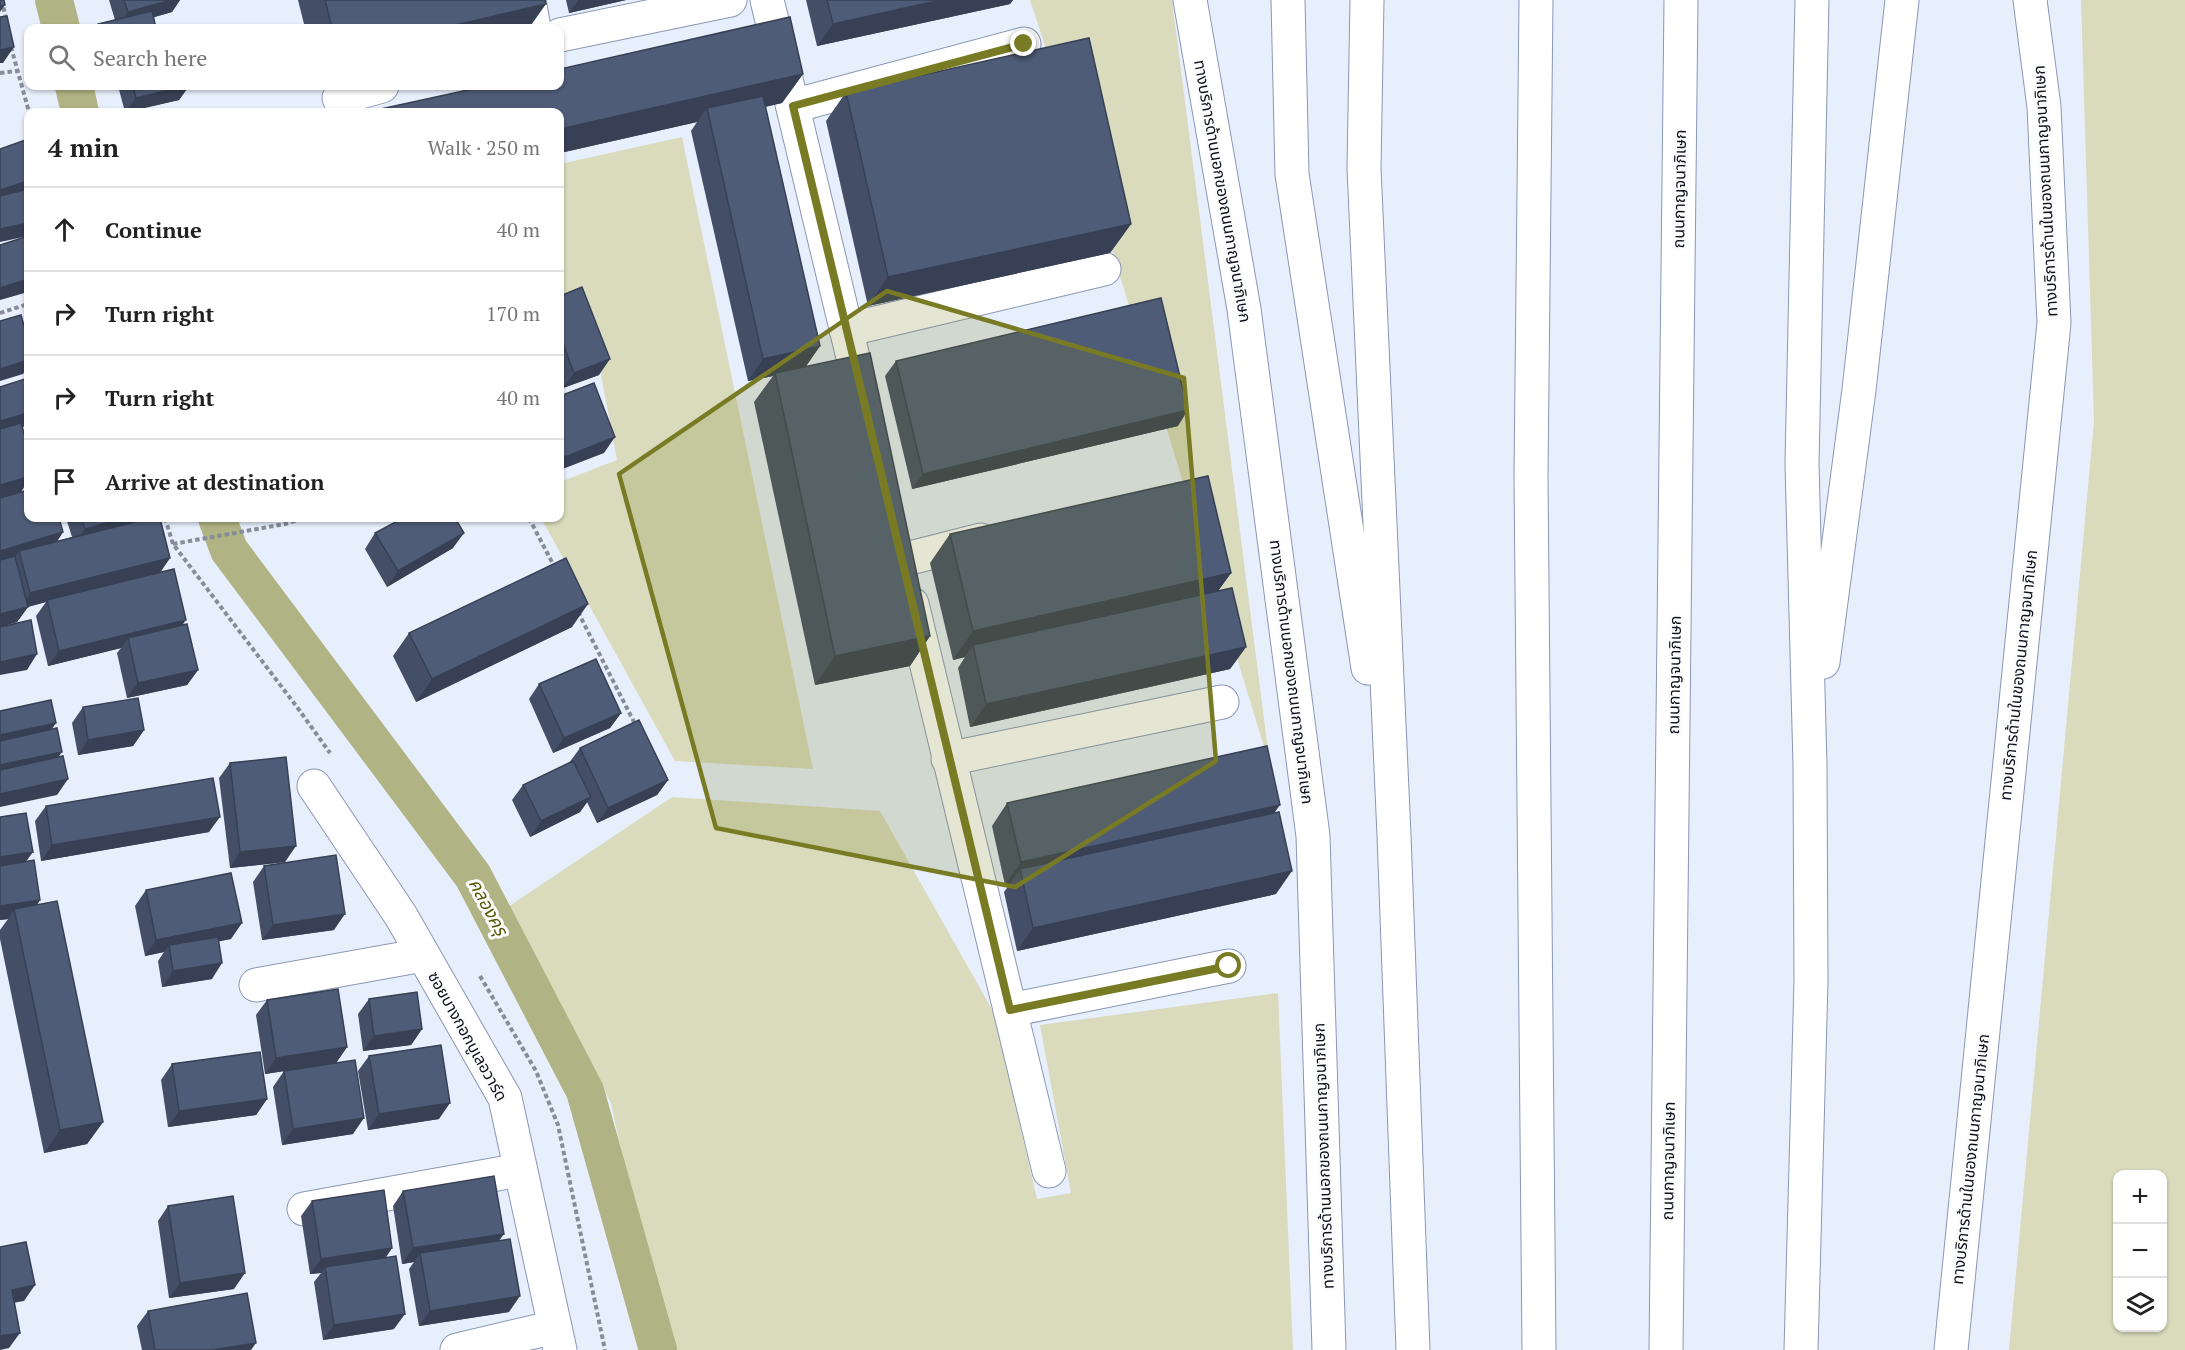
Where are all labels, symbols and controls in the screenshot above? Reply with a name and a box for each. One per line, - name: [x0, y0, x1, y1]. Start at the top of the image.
- search box: [24, 24, 564, 90]
- route end: [1010, 30, 1036, 56]
- icon: search: [45, 41, 78, 74]
- text: Search here: [93, 43, 207, 72]
- street label: ทางบริการด้านนอกของถนนกาญจนาภิเษก: [1189, 58, 1257, 324]
- street label: ทางบริการด้านในของถนนกาญจนาภิเษก: [2027, 65, 2063, 317]
- street label: ถนนกาญจนาภิเษก: [1667, 129, 1691, 249]
- text: 4 min: [48, 130, 119, 164]
- text: Walk · 250 m: [428, 134, 540, 161]
- icon: ahead: [48, 213, 81, 246]
- text: Continue: [105, 215, 202, 244]
- text: 40 m: [497, 216, 540, 243]
- icon: right: [48, 297, 81, 330]
- text: Turn right: [105, 299, 214, 328]
- text: 170 m: [486, 300, 540, 327]
- icon: right: [48, 381, 81, 414]
- text: Turn right: [105, 383, 214, 412]
- text: 40 m: [497, 384, 540, 411]
- icon: arrive: [48, 465, 81, 498]
- text: Arrive at destination: [105, 467, 324, 496]
- street label: ทางบริการด้านนอกของถนนกาญจนาภิเษก: [1265, 539, 1319, 805]
- street label: ทางบริการด้านในของถนนกาญจนาภิเษก: [1994, 549, 2042, 801]
- street label: ถนนกาญจนาภิเษก: [1662, 615, 1686, 735]
- water label: คลองครุ: [464, 874, 514, 940]
- route start: [1215, 952, 1241, 978]
- street label: ซอยบางกอกบูเลอวาร์ด: [423, 967, 513, 1105]
- street label: ทางบริการด้านนอกของถนนกาญจนาภิเษก: [1307, 1023, 1339, 1289]
- street label: ทางบริการด้านในของถนนกาญจนาภิเษก: [1946, 1033, 1994, 1285]
- street label: ถนนกาญจนาภิเษก: [1656, 1101, 1680, 1221]
- map controls: [2113, 1170, 2167, 1332]
- button: +: [2113, 1170, 2167, 1224]
- button: −: [2113, 1224, 2167, 1278]
- button: layers: [2113, 1278, 2167, 1332]

